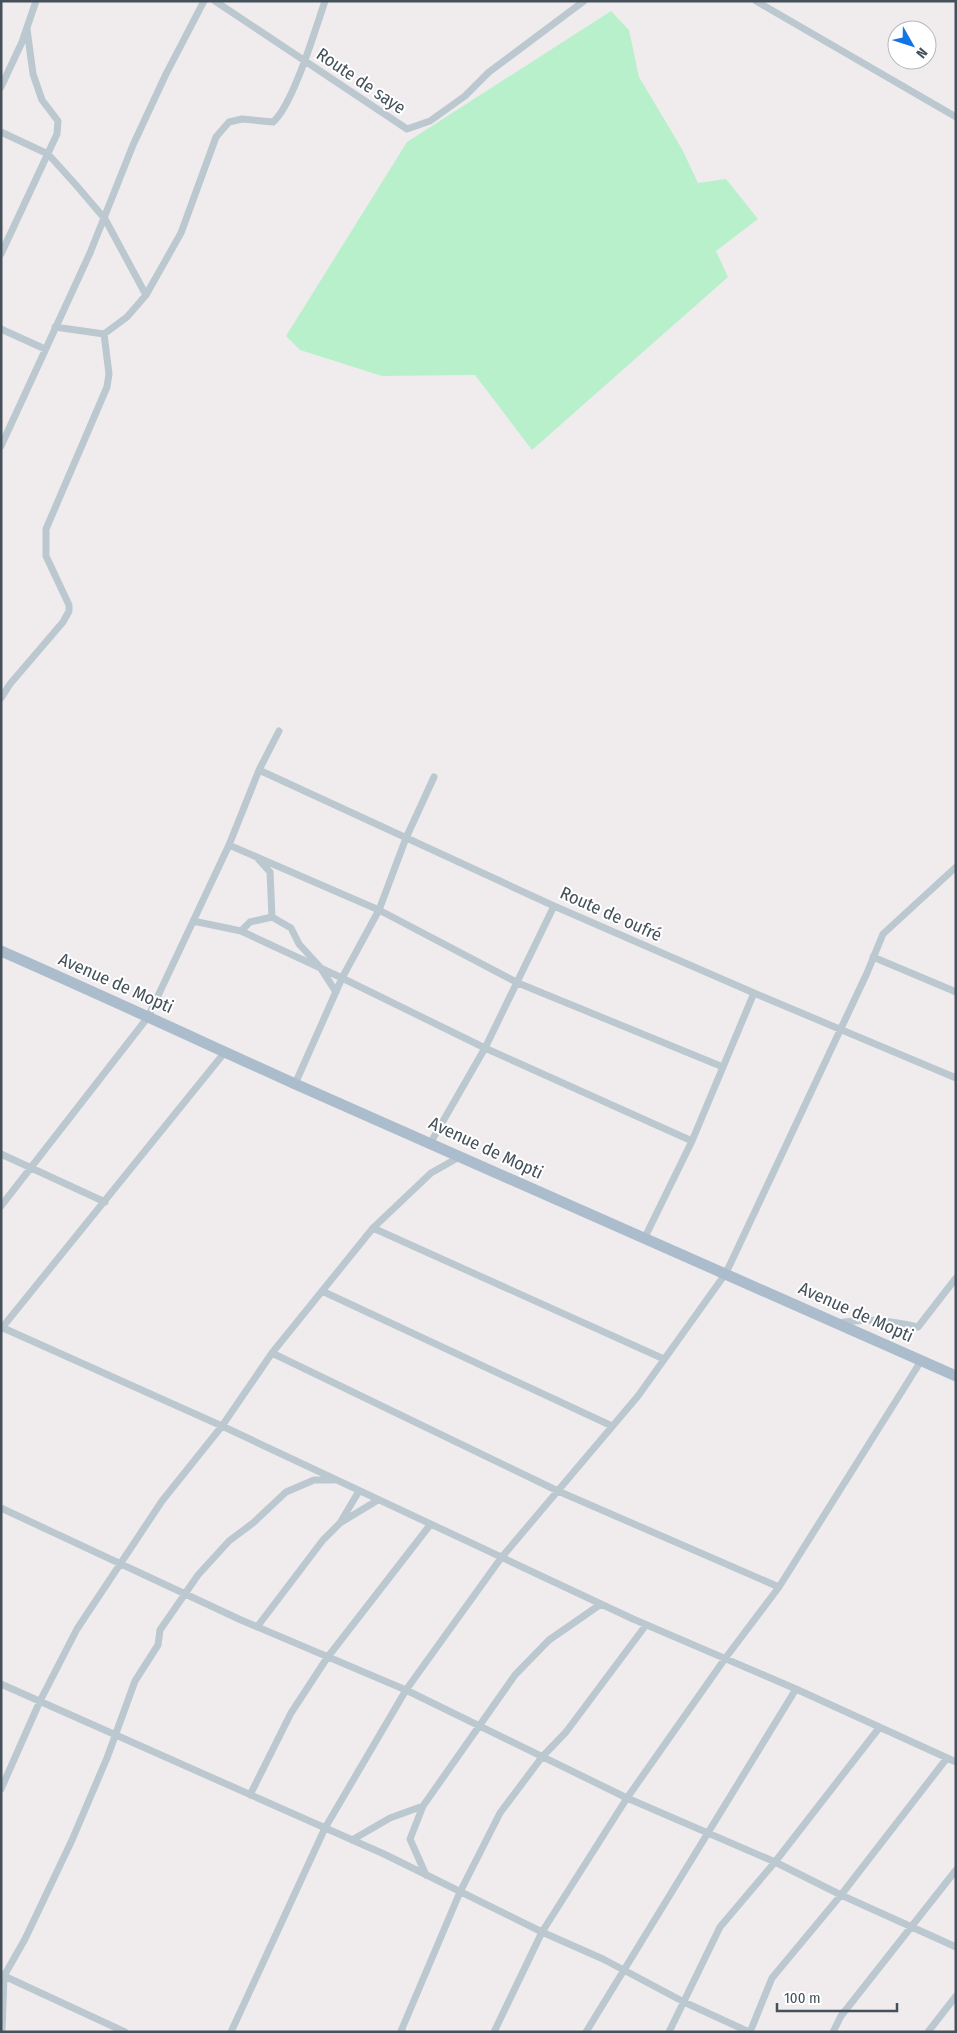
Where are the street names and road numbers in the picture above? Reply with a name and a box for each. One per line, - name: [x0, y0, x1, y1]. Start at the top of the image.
- street label: Route de saye: [312, 43, 410, 119]
- street label: Route de oufré: [557, 882, 665, 946]
- street label: Avenue de Mopti: [55, 948, 177, 1018]
- street label: Avenue de Mopti: [425, 1112, 547, 1184]
- street label: Avenue de Mopti: [795, 1277, 917, 1347]

